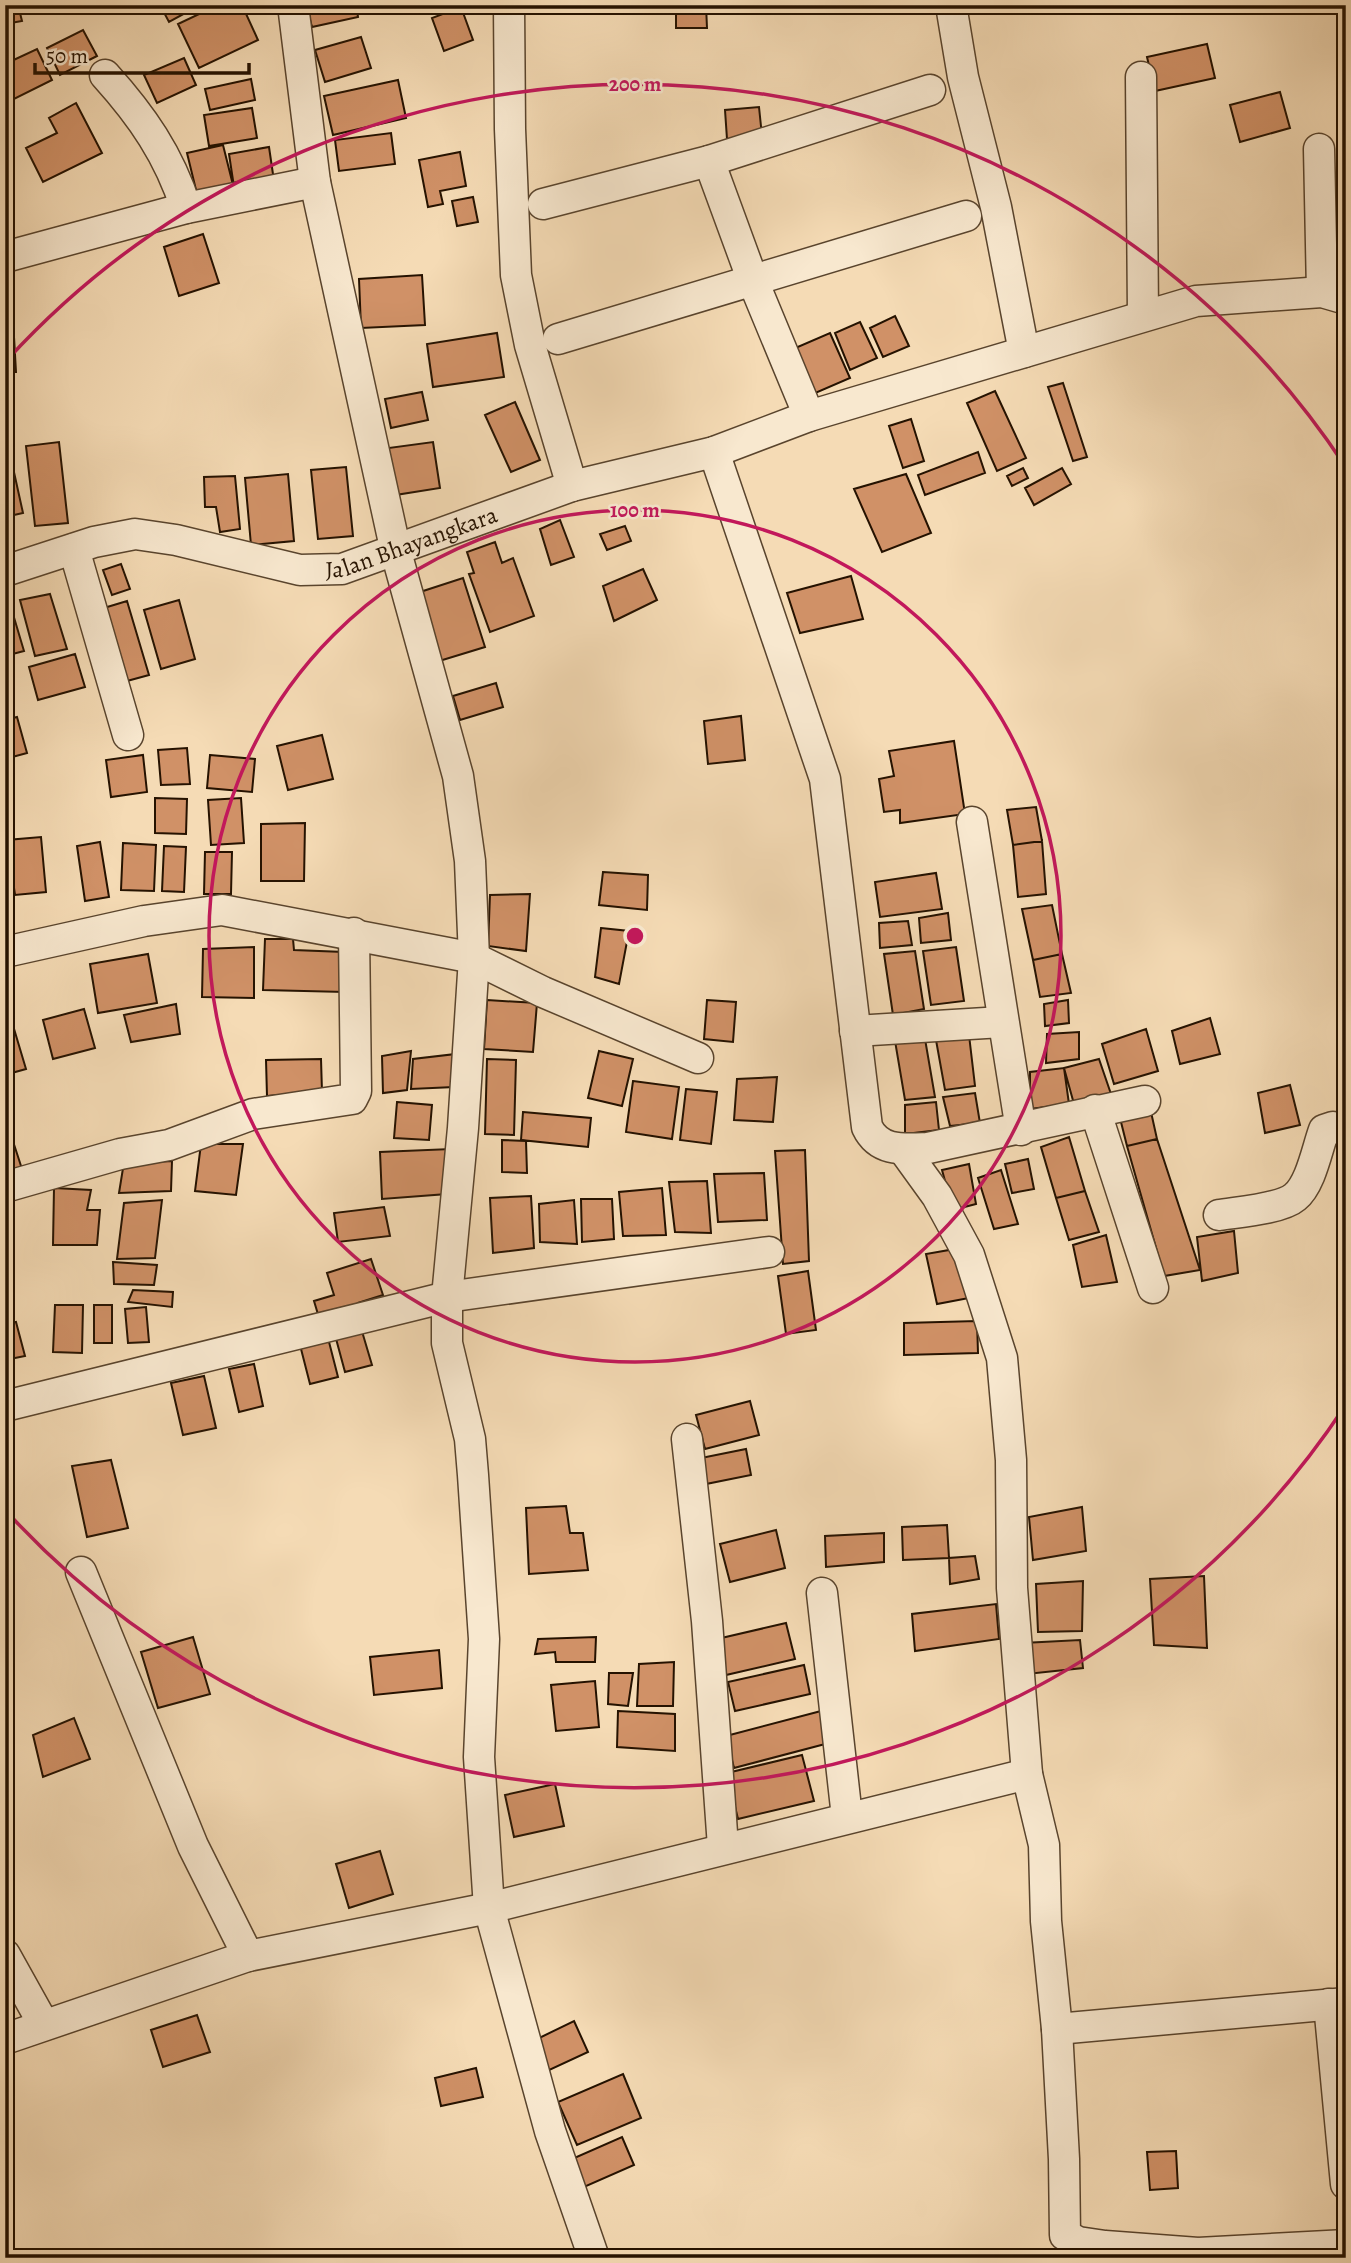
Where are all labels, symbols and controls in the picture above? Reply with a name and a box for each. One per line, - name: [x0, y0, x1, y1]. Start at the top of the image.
- scale bar: [35, 32, 248, 76]
- text: 50 m: [46, 42, 88, 70]
- text: 200 m: [609, 70, 662, 98]
- text: 100 m: [610, 496, 660, 524]
- street label: Jalan Bhayangkara: [325, 498, 502, 585]
- centre of rings: [623, 924, 647, 948]

